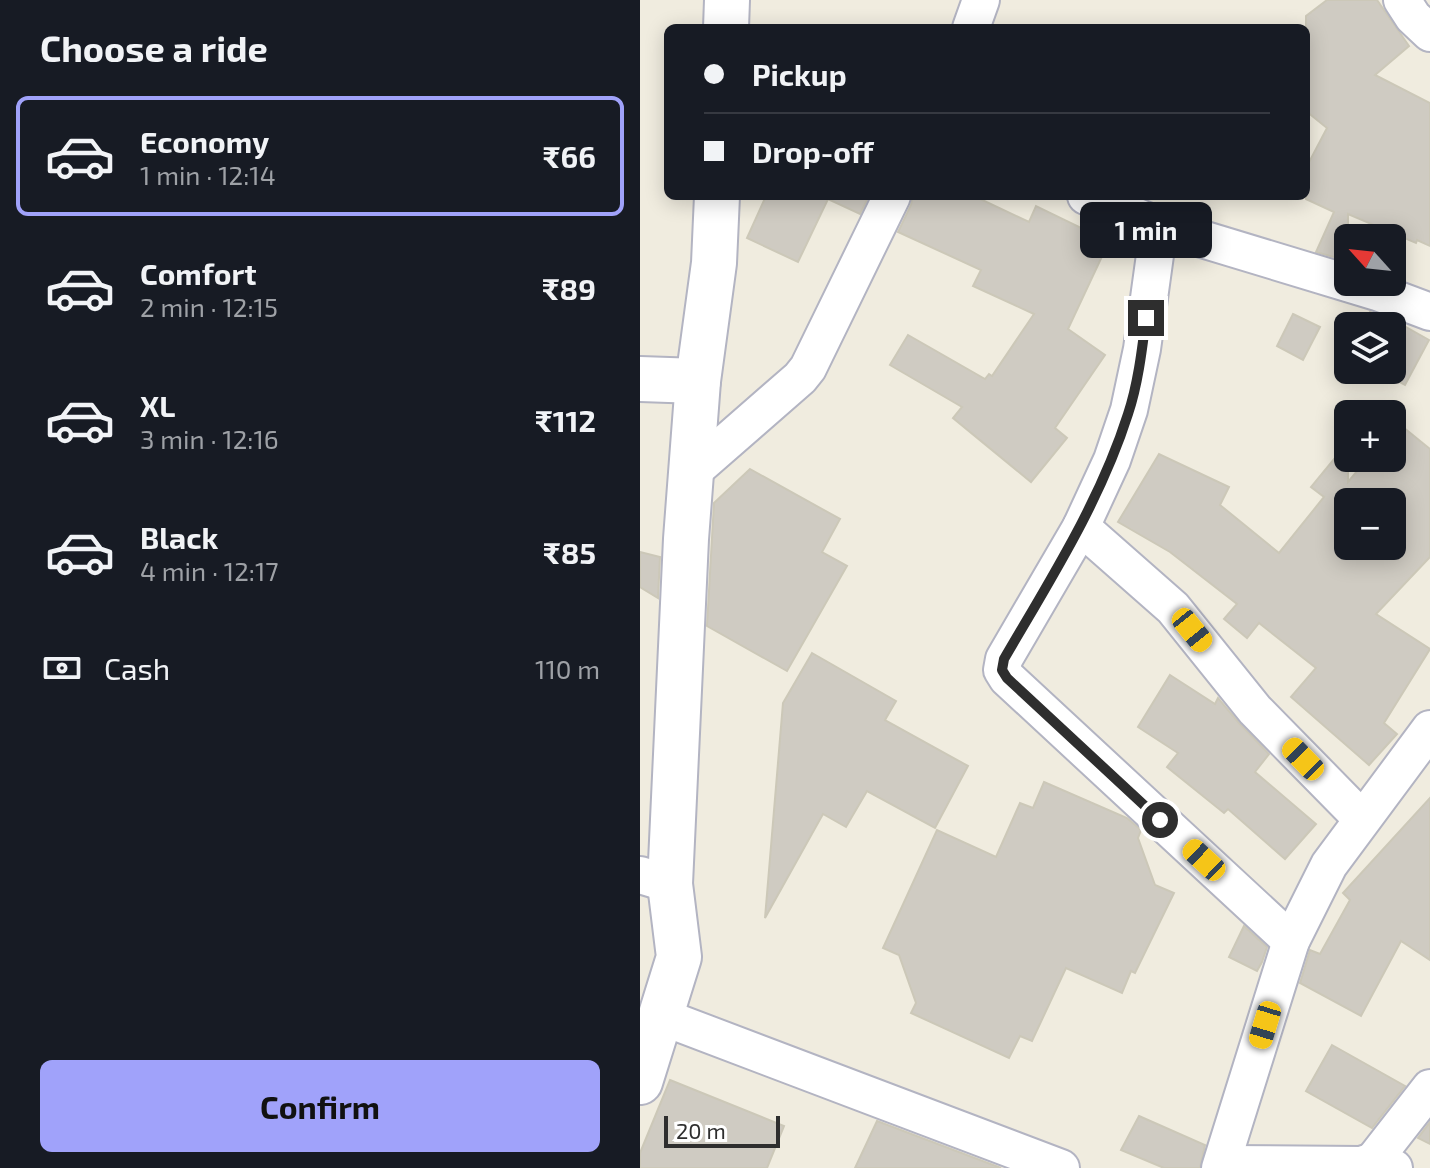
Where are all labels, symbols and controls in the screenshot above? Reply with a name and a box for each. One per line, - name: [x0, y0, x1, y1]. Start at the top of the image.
- text: Choose a ride: [40, 26, 268, 69]
- text: Pickup: [752, 56, 847, 92]
- icon: car: [44, 120, 116, 192]
- text: Economy: [140, 123, 269, 159]
- text: Drop-off: [752, 133, 874, 169]
- text: ₹66: [543, 138, 596, 174]
- text: 1 min · 12:14: [140, 159, 276, 190]
- callout: 1 min: [1080, 202, 1212, 258]
- text: 1 min: [1115, 214, 1177, 245]
- north arrow: [1334, 224, 1406, 296]
- map controls: [1334, 224, 1406, 560]
- icon: car: [44, 252, 116, 324]
- text: Comfort: [140, 255, 257, 291]
- text: ₹89: [542, 270, 596, 306]
- text: 2 min · 12:15: [140, 291, 278, 322]
- route end: [1128, 300, 1164, 336]
- button: layers: [1334, 312, 1406, 384]
- icon: car: [44, 384, 116, 456]
- text: XL: [140, 387, 175, 423]
- button: +: [1334, 400, 1406, 472]
- text: ₹112: [535, 402, 596, 438]
- text: 3 min · 12:16: [140, 423, 279, 454]
- button: −: [1334, 488, 1406, 560]
- icon: car: [44, 516, 116, 588]
- text: Black: [140, 519, 218, 555]
- text: ₹85: [543, 534, 596, 570]
- text: 4 min · 12:17: [140, 555, 279, 586]
- car: [1168, 604, 1216, 656]
- icon: cash: [40, 646, 84, 690]
- text: Cash: [104, 650, 170, 686]
- text: 110 m: [535, 653, 600, 684]
- car: [1278, 733, 1328, 785]
- route start: [1142, 802, 1178, 838]
- car: [1178, 835, 1230, 885]
- car: [1247, 999, 1283, 1051]
- button: Confirm: [40, 1060, 600, 1152]
- scale bar: [664, 1112, 780, 1148]
- text: 20 m: [676, 1117, 726, 1143]

